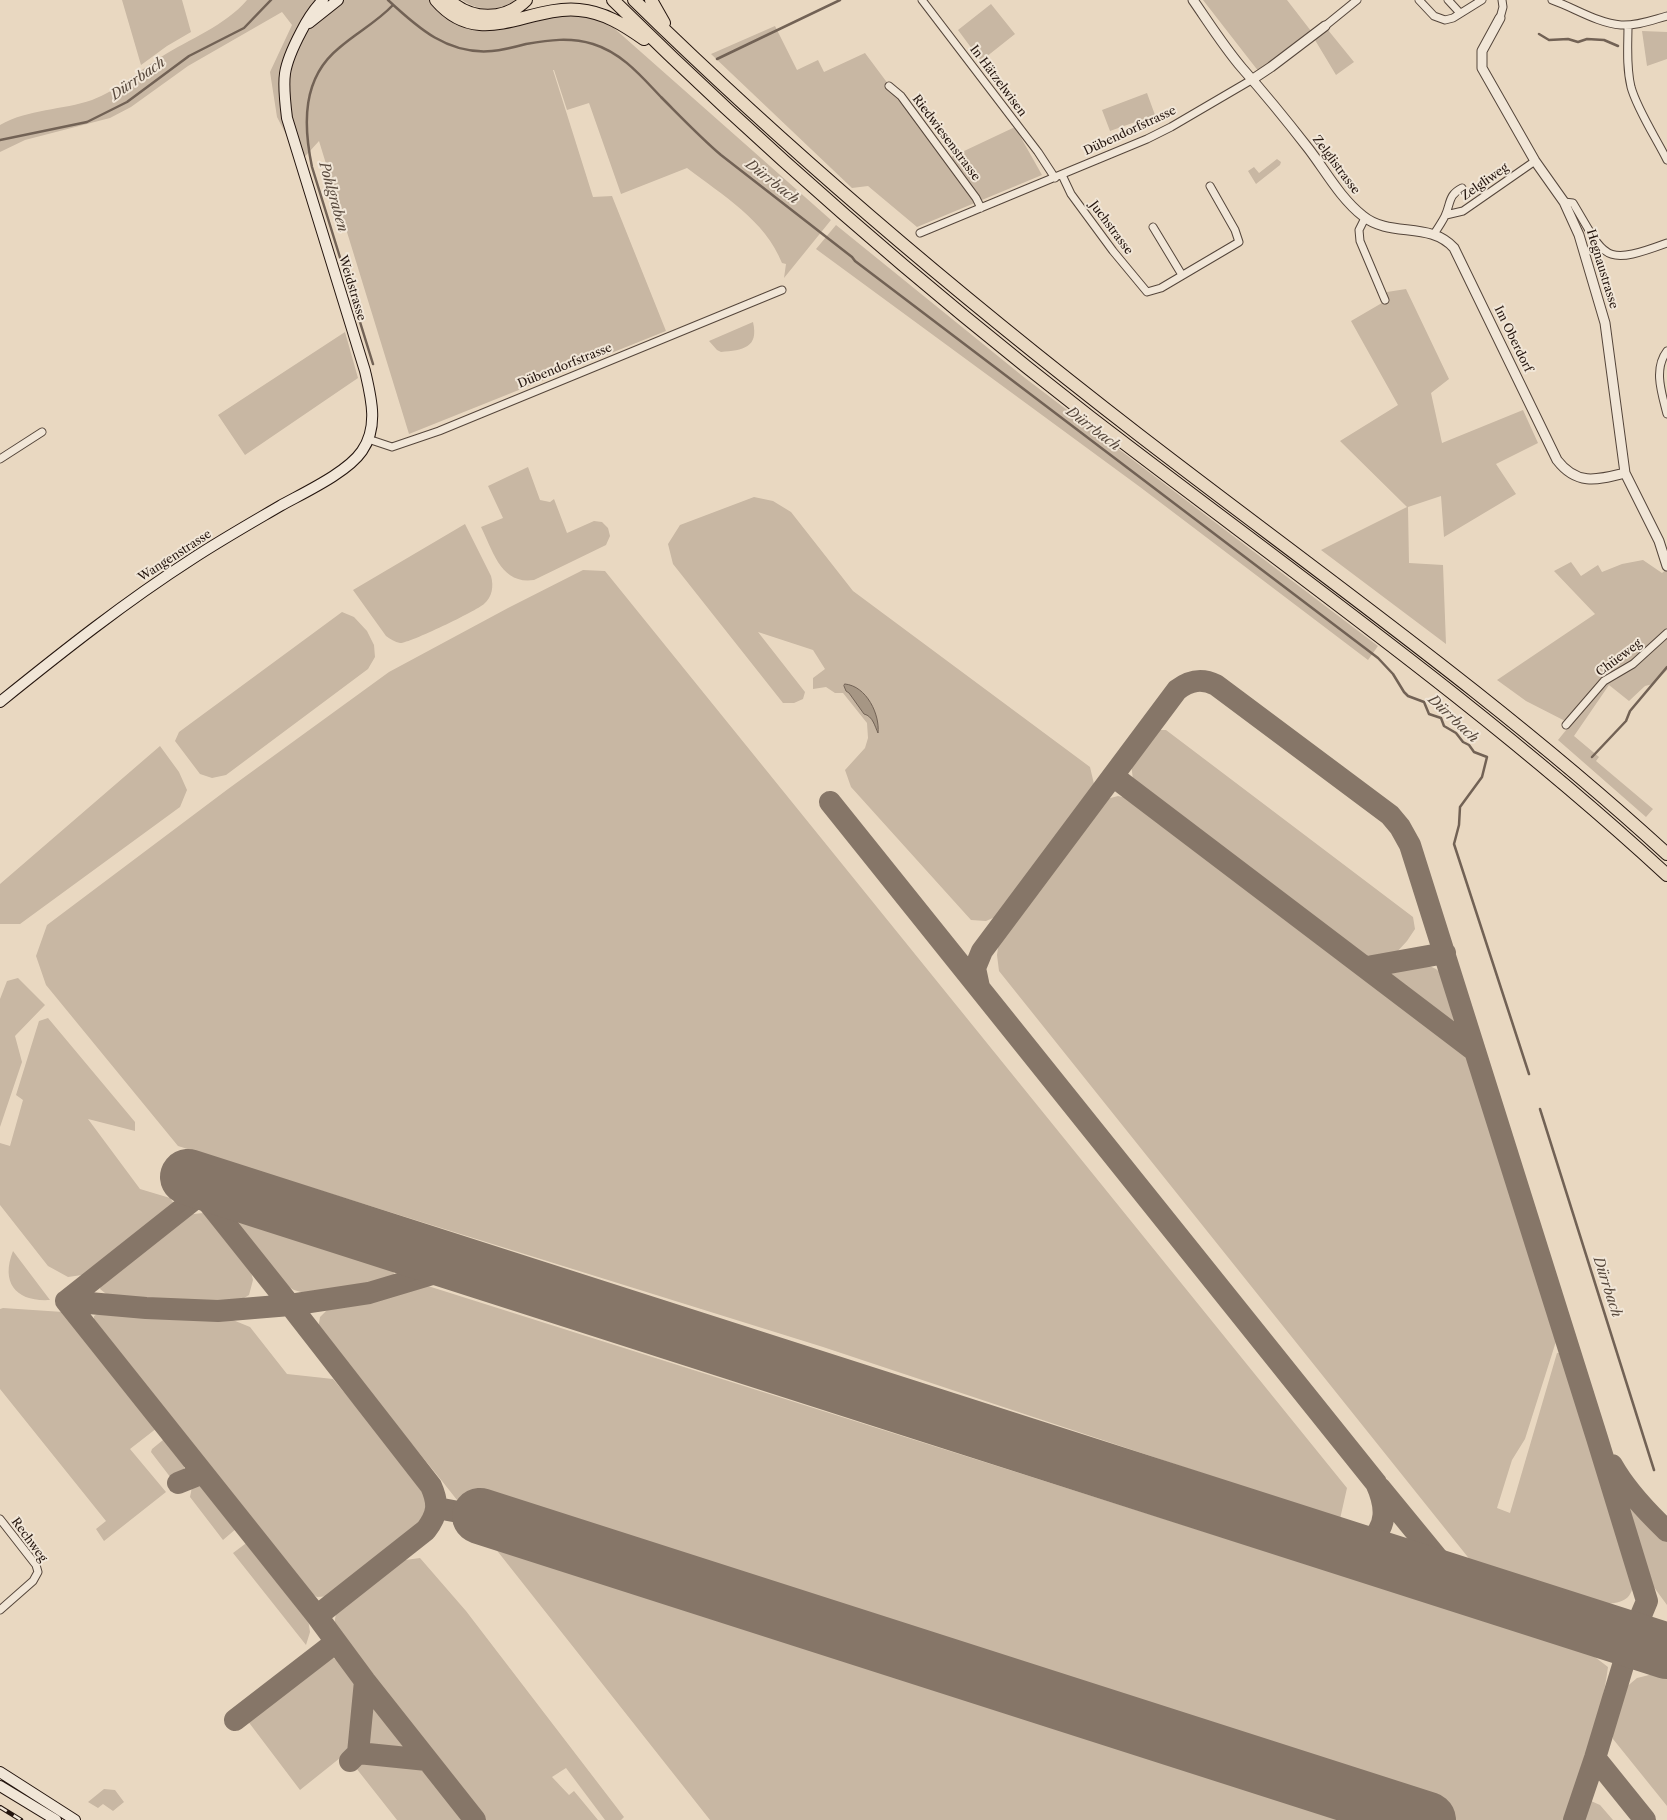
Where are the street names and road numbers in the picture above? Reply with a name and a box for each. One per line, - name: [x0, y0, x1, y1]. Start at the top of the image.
- street label: In Hätzelwisen: [967, 43, 1029, 119]
- street label: Riedwiesenstrasse: [909, 92, 983, 184]
- street label: Dübendorfstrasse: [1082, 103, 1178, 159]
- street label: Zelglistrasse: [1309, 133, 1363, 197]
- street label: Zelgliweg: [1459, 160, 1511, 204]
- street label: Juchstrasse: [1086, 198, 1136, 258]
- street label: Hegnaustrasse: [1583, 228, 1621, 310]
- street label: Weidstrasse: [335, 254, 369, 322]
- street label: Im Oberdorf: [1491, 304, 1535, 374]
- street label: Dübendorfstrasse: [516, 341, 614, 391]
- street label: Wangenstrasse: [136, 527, 214, 585]
- street label: Chüeweg: [1593, 636, 1645, 680]
- street label: Rechweg: [8, 1515, 50, 1565]

